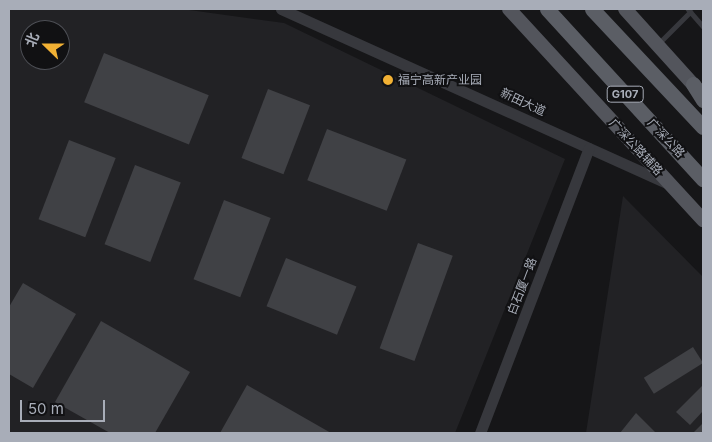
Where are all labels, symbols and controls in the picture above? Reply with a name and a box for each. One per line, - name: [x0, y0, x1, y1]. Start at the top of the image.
- north arrow: [20, 20, 70, 70]
- text: 北: [21, 30, 42, 49]
- place label: 福宁高新产业园: [398, 73, 482, 87]
- marker: 福宁高新产业园: [382, 74, 394, 86]
- street label: 新田大道: [498, 85, 548, 119]
- road number: G107: [606, 86, 644, 102]
- street label: 广深公路辅路: [606, 116, 666, 178]
- street label: 广深公路: [644, 116, 688, 160]
- street label: 白石厦一路: [505, 255, 539, 317]
- scale bar: [22, 390, 108, 422]
- text: 50 m: [28, 399, 64, 418]

